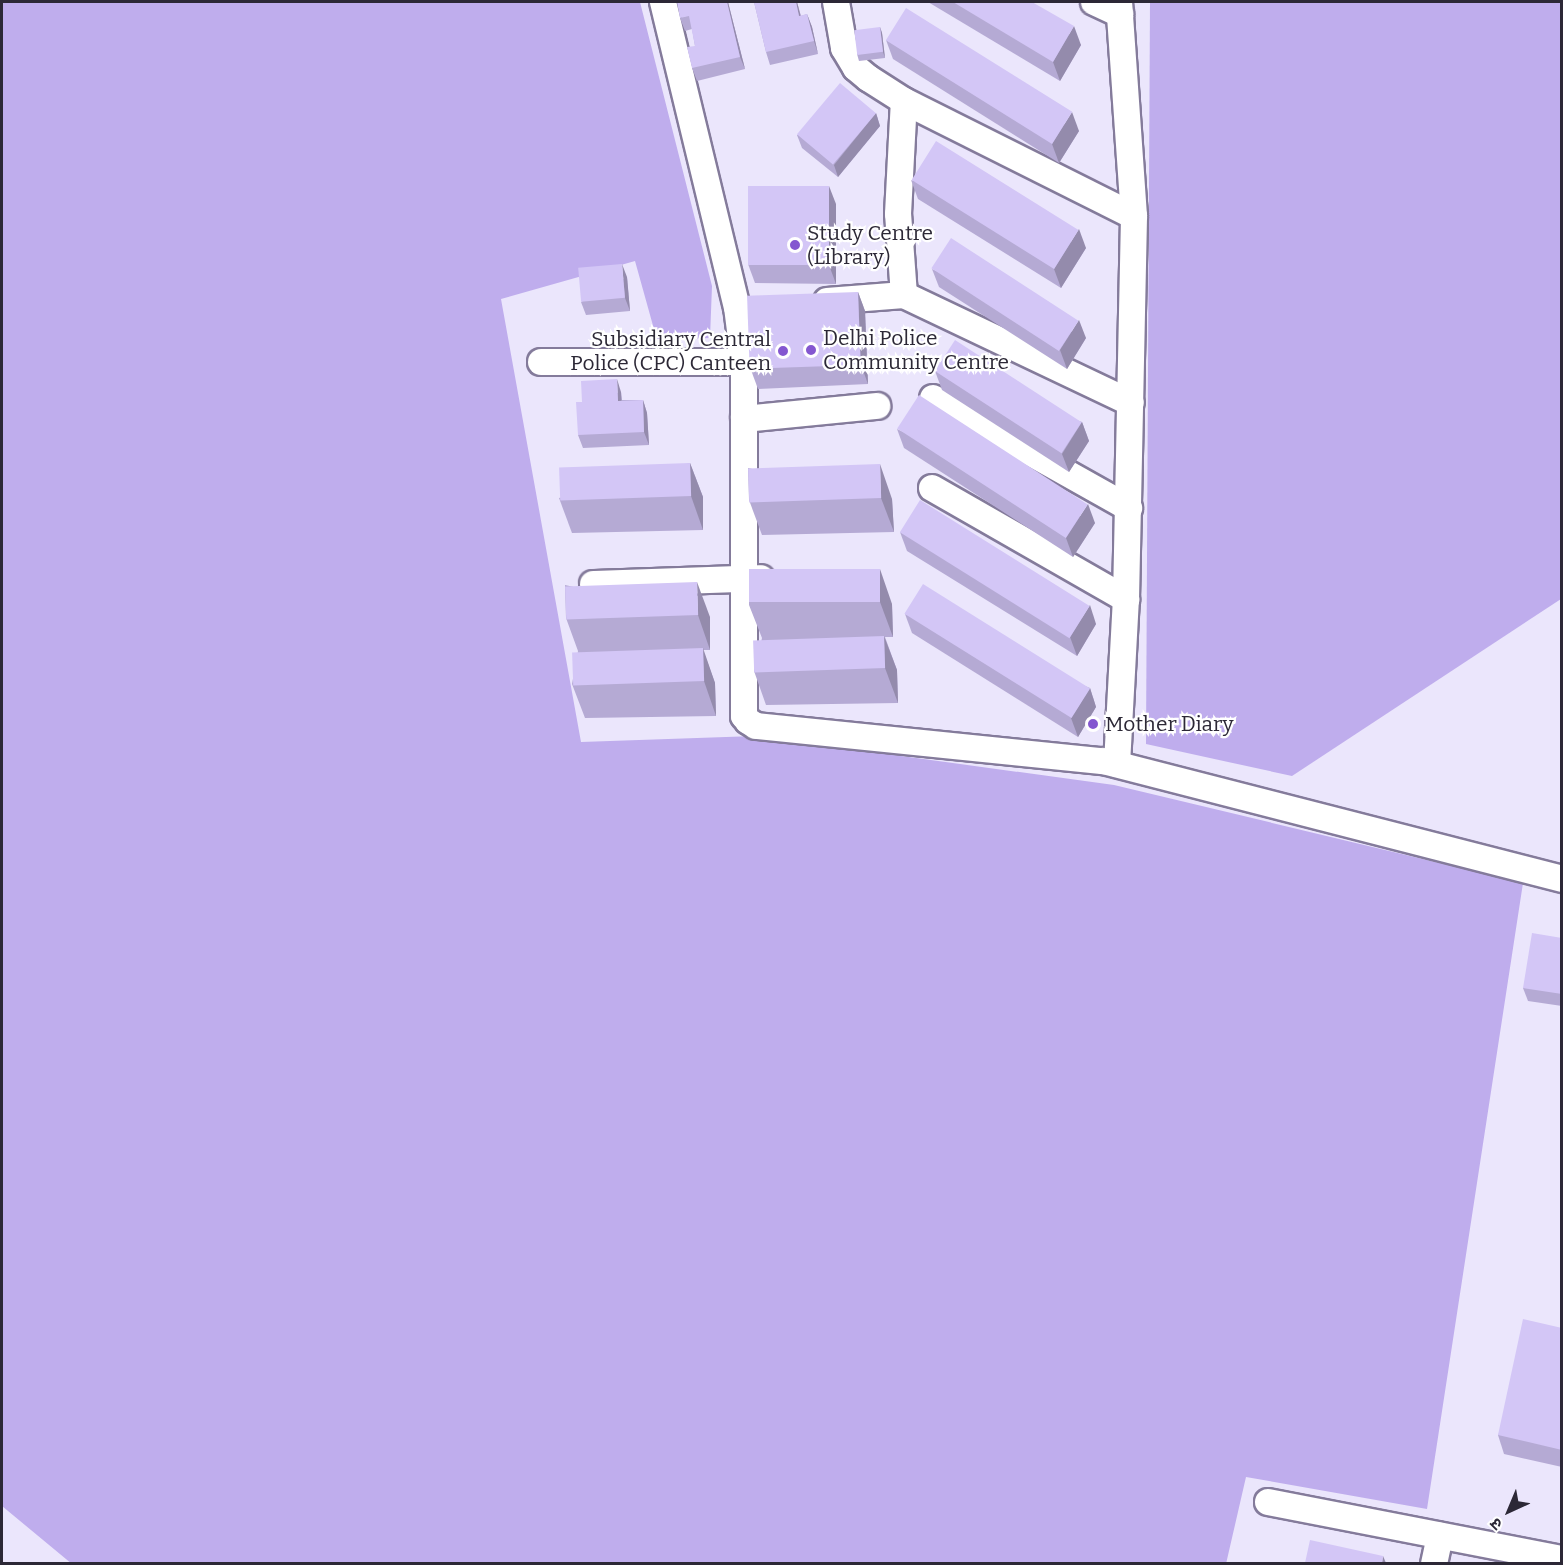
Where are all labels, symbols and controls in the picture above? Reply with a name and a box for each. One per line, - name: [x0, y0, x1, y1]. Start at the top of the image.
- place label: Study Centre (Library): [807, 220, 933, 270]
- marker: Study Centre (Library): [788, 238, 802, 252]
- place label: Delhi Police Community Centre: [823, 325, 1009, 375]
- place label: Subsidiary Central Police (CPC) Canteen: [570, 326, 771, 376]
- marker: Delhi Police Community Centre: [804, 343, 818, 357]
- marker: Subsidiary Central Police (CPC) Canteen: [776, 344, 790, 358]
- place label: Mother Diary: [1105, 711, 1234, 737]
- marker: Mother Diary: [1086, 717, 1100, 731]
- north arrow: [1479, 1481, 1539, 1541]
- text: उ: [1486, 1514, 1506, 1534]

